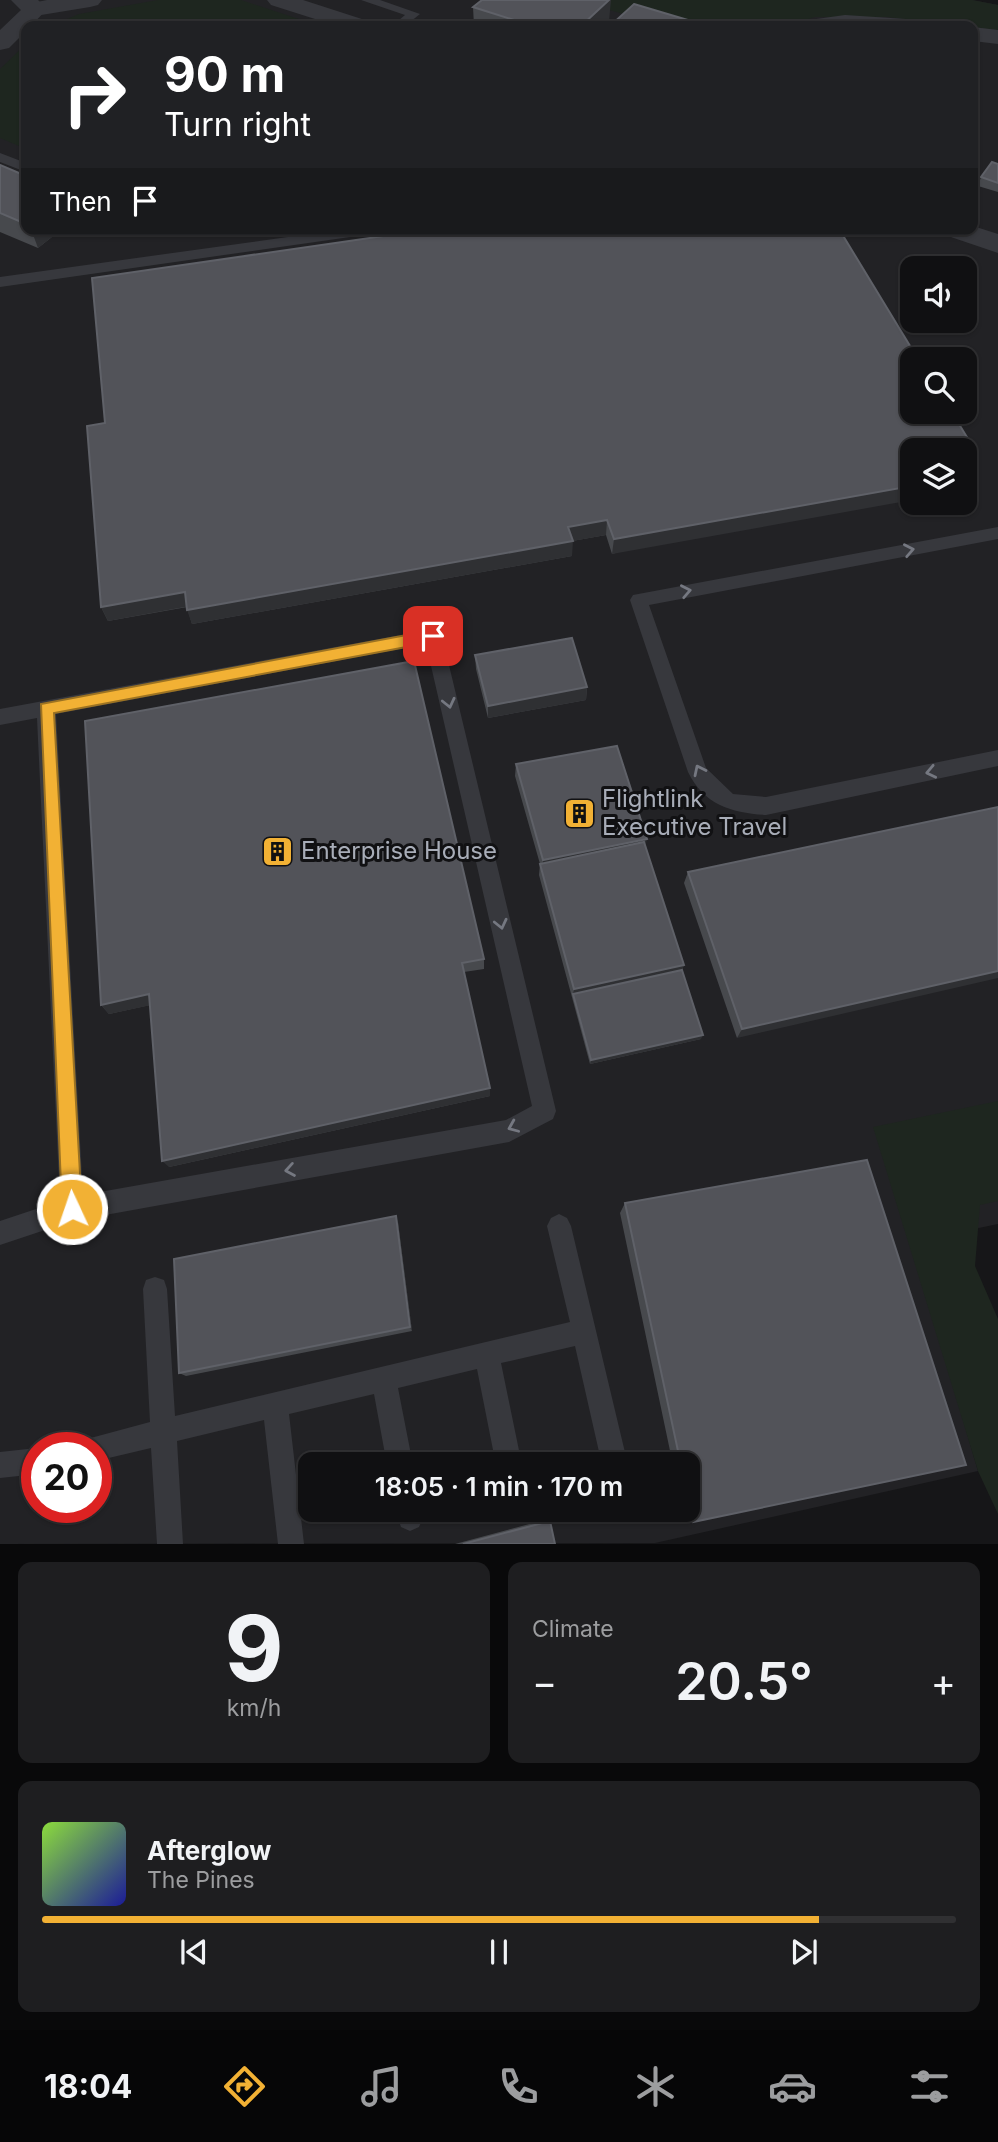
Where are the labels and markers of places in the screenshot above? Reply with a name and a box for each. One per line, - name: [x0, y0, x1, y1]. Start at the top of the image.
- pin: [403, 606, 463, 666]
- place label: Flightlink Executive Travel: [602, 784, 787, 841]
- building icon: Flightlink Executive Travel: [562, 796, 596, 830]
- building icon: Enterprise House: [261, 834, 295, 868]
- place label: Enterprise House: [301, 836, 497, 865]

